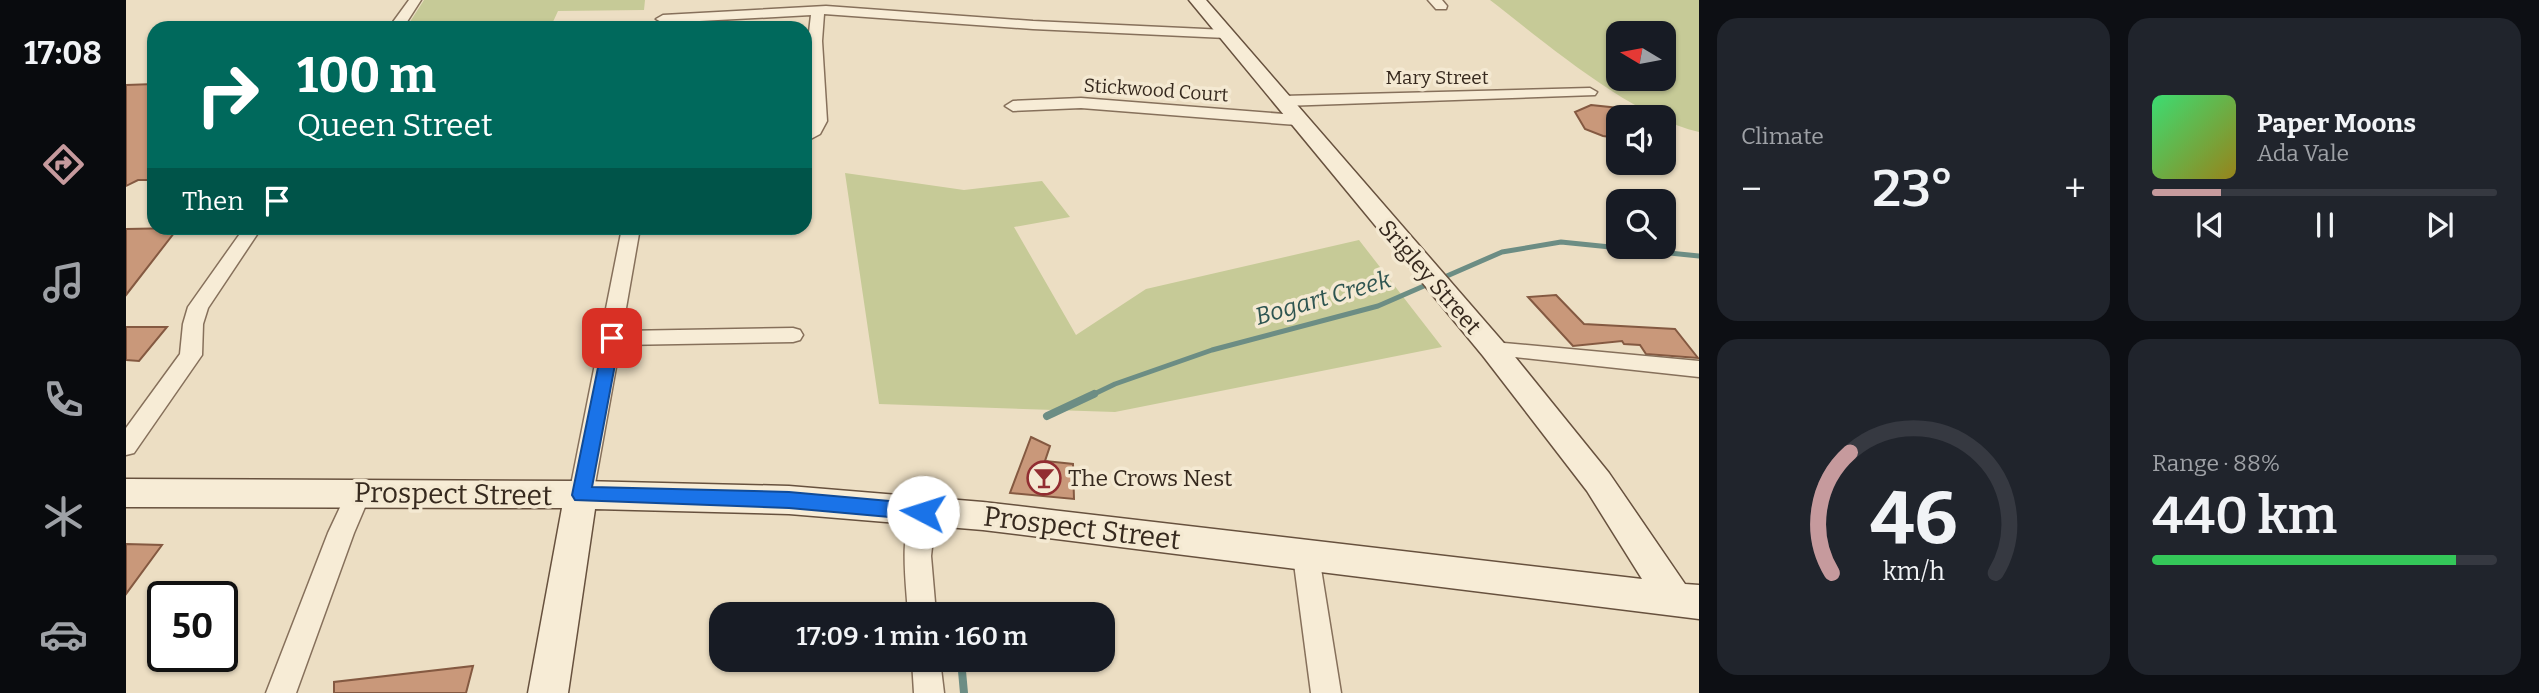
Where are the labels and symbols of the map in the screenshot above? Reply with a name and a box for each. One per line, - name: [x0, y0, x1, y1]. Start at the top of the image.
- north arrow: [1606, 21, 1676, 91]
- street label: Mary Street: [1385, 66, 1489, 89]
- street label: Stickwood Court: [1083, 73, 1229, 107]
- street label: Srigley Street: [1373, 214, 1487, 340]
- water label: Bogart Creek: [1252, 265, 1395, 331]
- pin: [582, 308, 642, 368]
- bar icon: The Crows Nest: [1025, 459, 1063, 497]
- place label: The Crows Nest: [1068, 464, 1232, 492]
- position arrow: [886, 475, 960, 549]
- street label: Prospect Street: [354, 476, 552, 512]
- street label: Prospect Street: [982, 500, 1182, 556]
- speed limit sign: 50: [147, 581, 238, 672]

